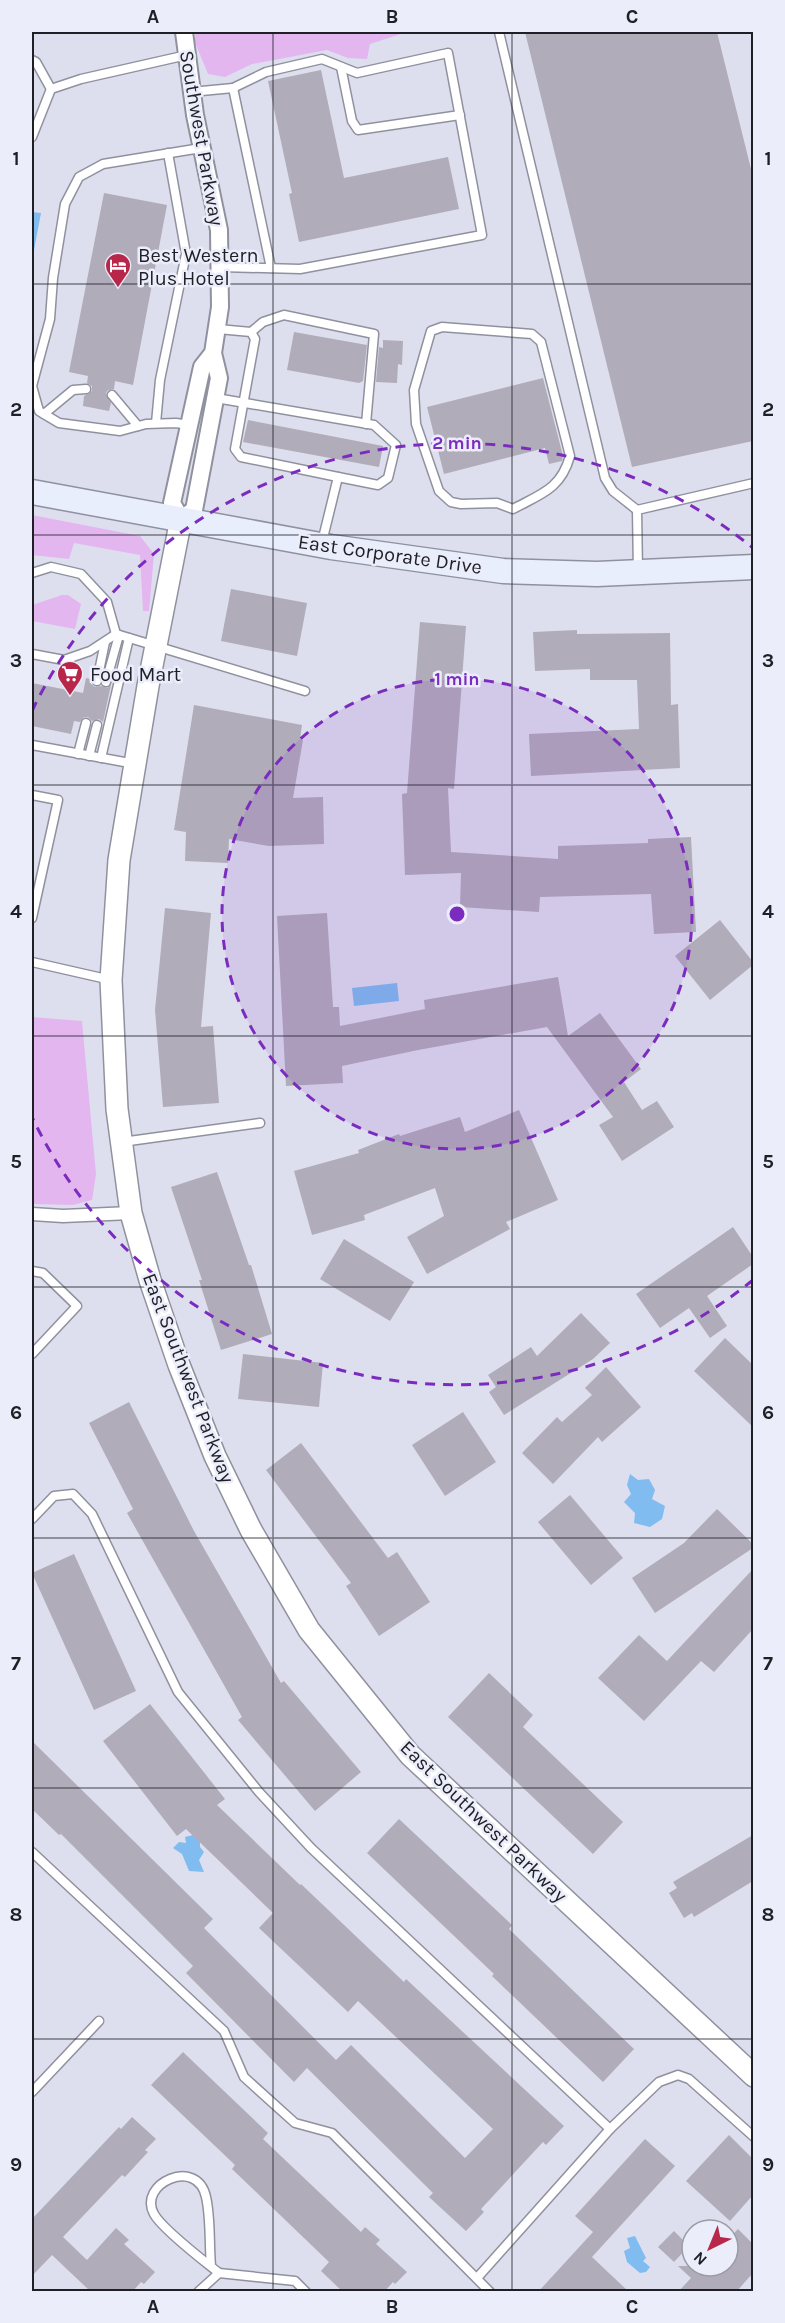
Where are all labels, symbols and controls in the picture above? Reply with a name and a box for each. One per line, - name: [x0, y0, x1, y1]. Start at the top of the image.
- text: A: [147, 5, 160, 28]
- text: B: [386, 5, 398, 28]
- text: C: [626, 5, 638, 28]
- street label: Southwest Parkway: [175, 49, 228, 228]
- text: 1: [12, 147, 20, 170]
- text: 1: [764, 147, 772, 170]
- place label: Best Western Plus Hotel: [138, 244, 259, 290]
- hotel icon: Best Western Plus Hotel: [103, 251, 133, 289]
- text: 2: [10, 398, 22, 421]
- text: 2: [762, 398, 774, 421]
- text: 2 min: [432, 432, 482, 454]
- street label: East Corporate Drive: [296, 530, 483, 579]
- text: 3: [10, 649, 22, 672]
- text: 3: [762, 649, 774, 672]
- supermarket icon: Food Mart: [55, 659, 85, 697]
- place label: Food Mart: [90, 663, 182, 686]
- text: 1 min: [434, 668, 480, 690]
- text: 4: [10, 900, 22, 923]
- text: 4: [762, 900, 774, 923]
- centre of rings: [447, 904, 467, 924]
- text: 5: [10, 1150, 22, 1173]
- text: 5: [762, 1150, 774, 1173]
- street label: East Southwest Parkway: [138, 1270, 239, 1486]
- text: 6: [10, 1401, 22, 1424]
- text: 6: [762, 1401, 774, 1424]
- text: 7: [11, 1652, 21, 1675]
- text: 7: [763, 1652, 773, 1675]
- street label: East Southwest Parkway: [396, 1736, 572, 1907]
- text: 8: [10, 1903, 22, 1926]
- text: 8: [762, 1903, 774, 1926]
- text: 9: [10, 2153, 22, 2176]
- text: 9: [762, 2153, 774, 2176]
- north arrow: [680, 2218, 740, 2278]
- text: N: [689, 2248, 711, 2269]
- text: A: [147, 2295, 160, 2318]
- text: B: [386, 2295, 398, 2318]
- text: C: [626, 2295, 638, 2318]

